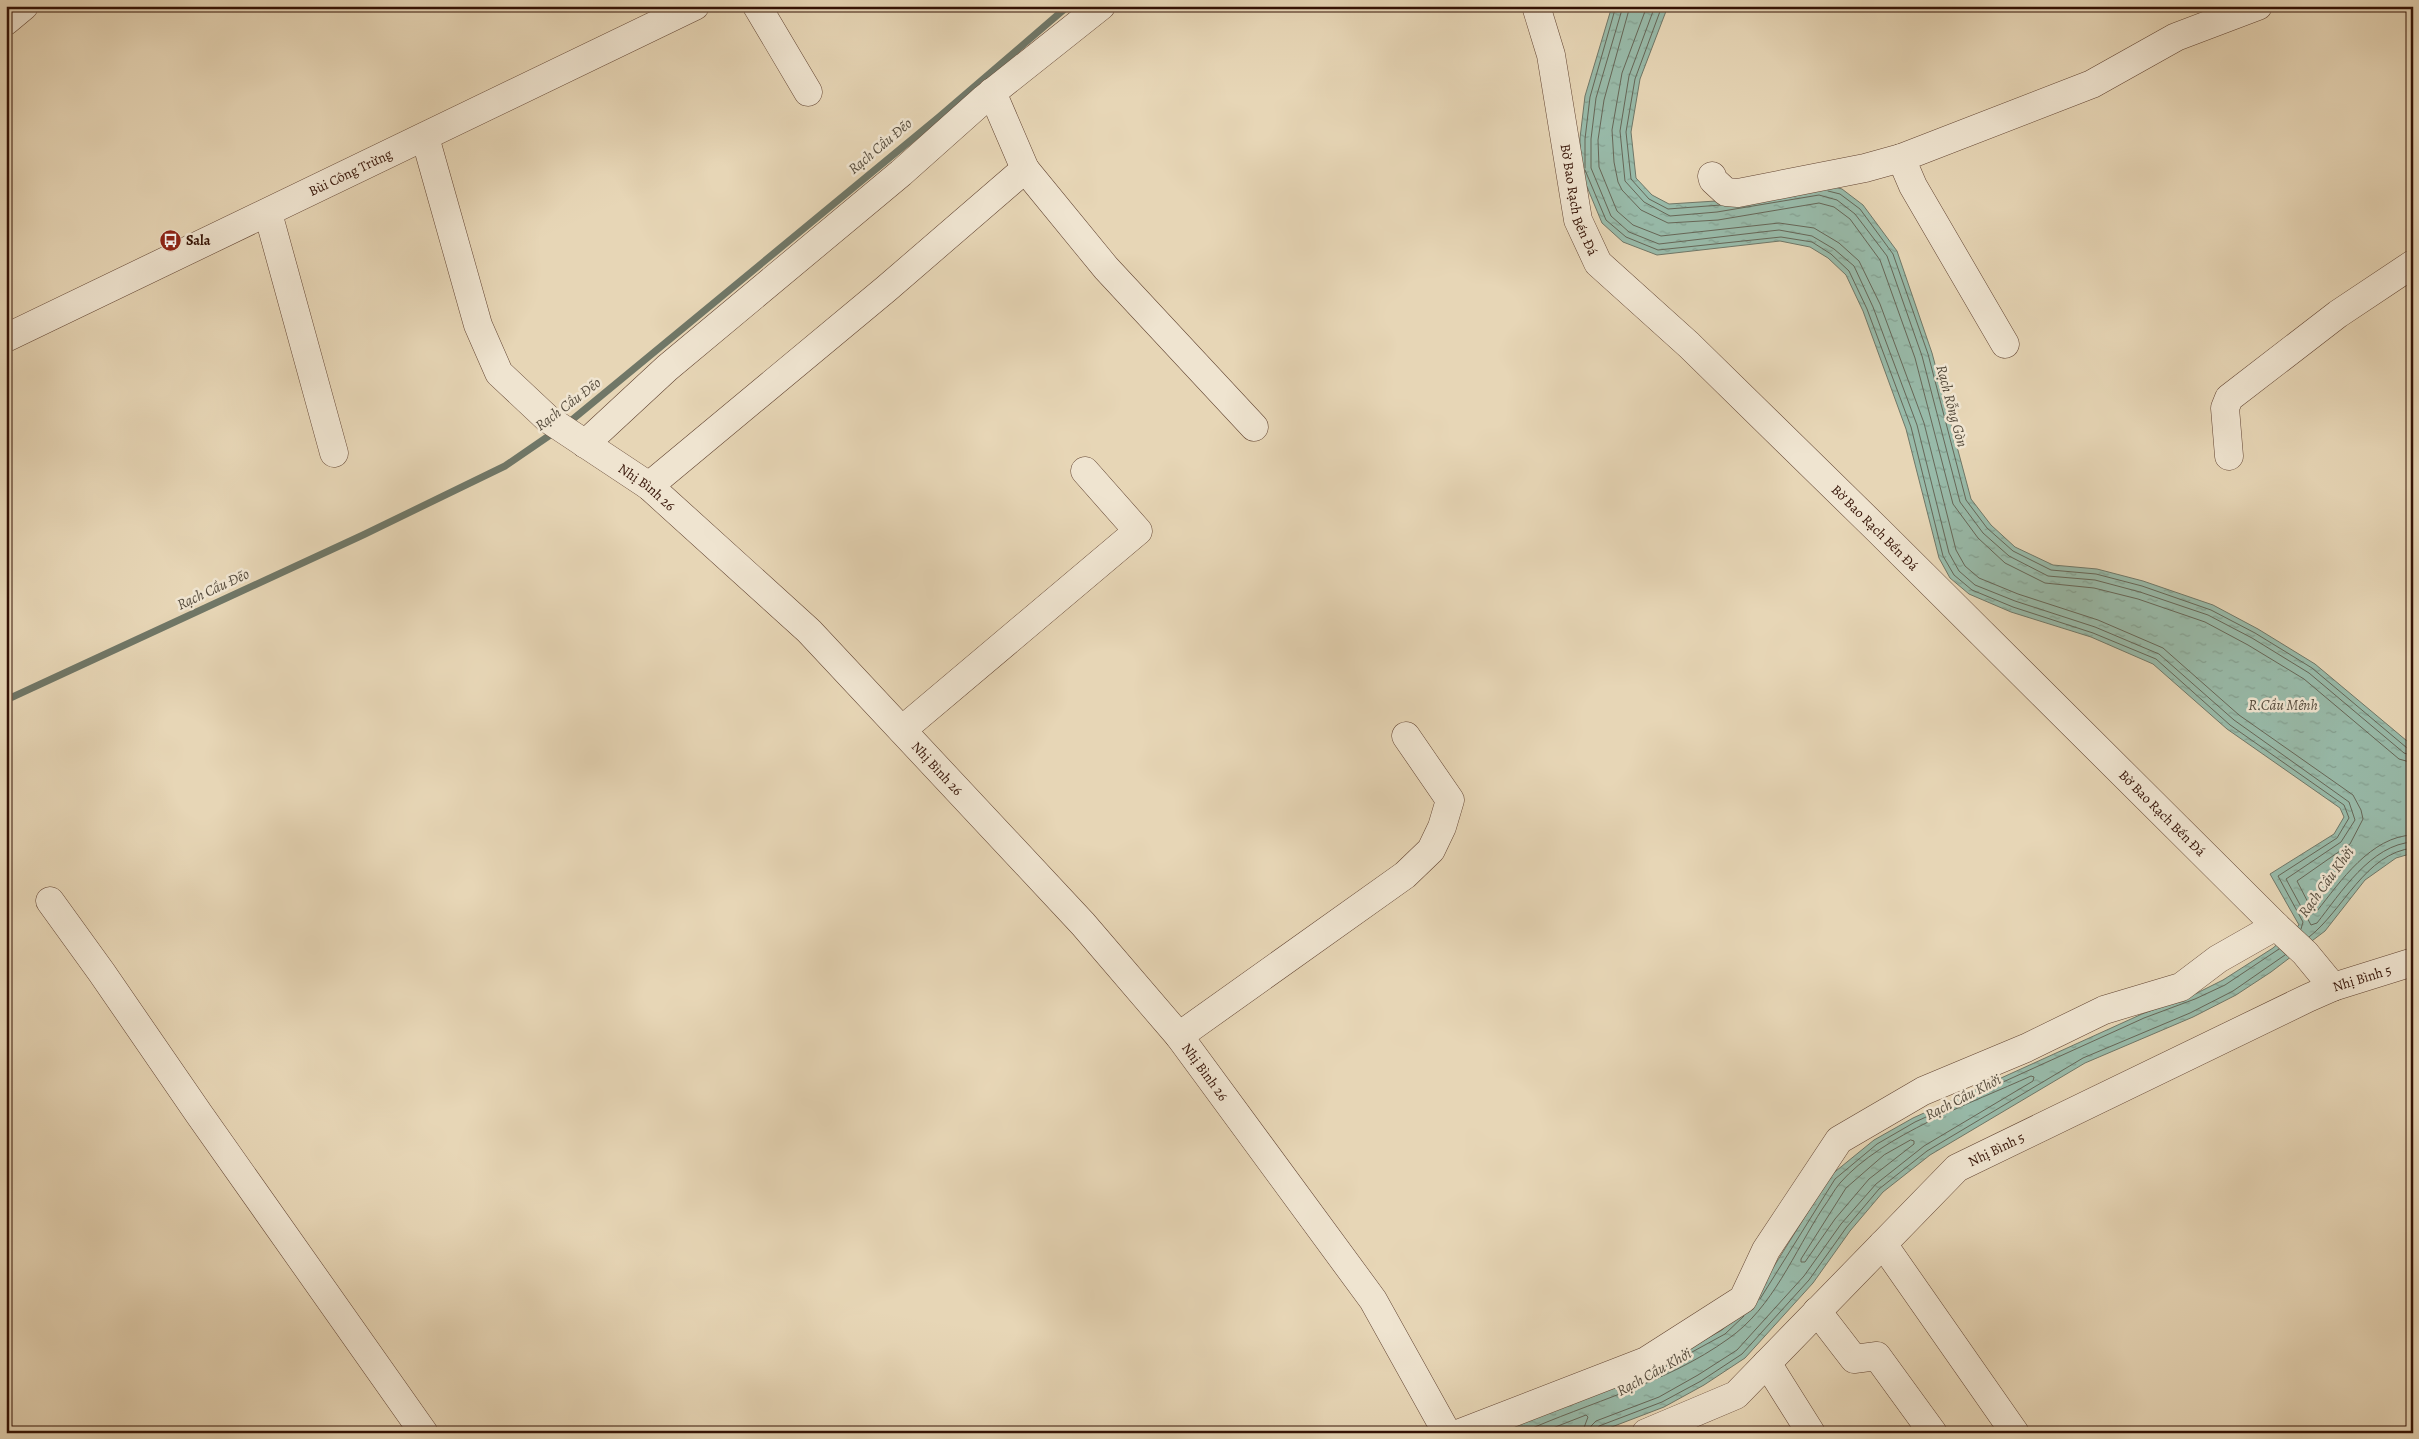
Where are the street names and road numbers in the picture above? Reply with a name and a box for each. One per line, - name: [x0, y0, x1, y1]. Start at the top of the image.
- street label: Bờ Bao Rạch Bến Đá: [1556, 142, 1602, 259]
- street label: Bùi Công Trừng: [305, 144, 395, 201]
- street label: Nhị Bình 26: [614, 459, 679, 515]
- street label: Bờ Bao Rạch Bến Đá: [1827, 481, 1923, 575]
- street label: Nhị Bình 26: [907, 737, 967, 800]
- street label: Bờ Bao Rạch Bến Đá: [2114, 766, 2210, 861]
- street label: Nhị Bình 5: [2330, 960, 2394, 997]
- street label: Nhị Bình 26: [1177, 1039, 1232, 1105]
- street label: Nhị Bình 5: [1965, 1128, 2028, 1171]

